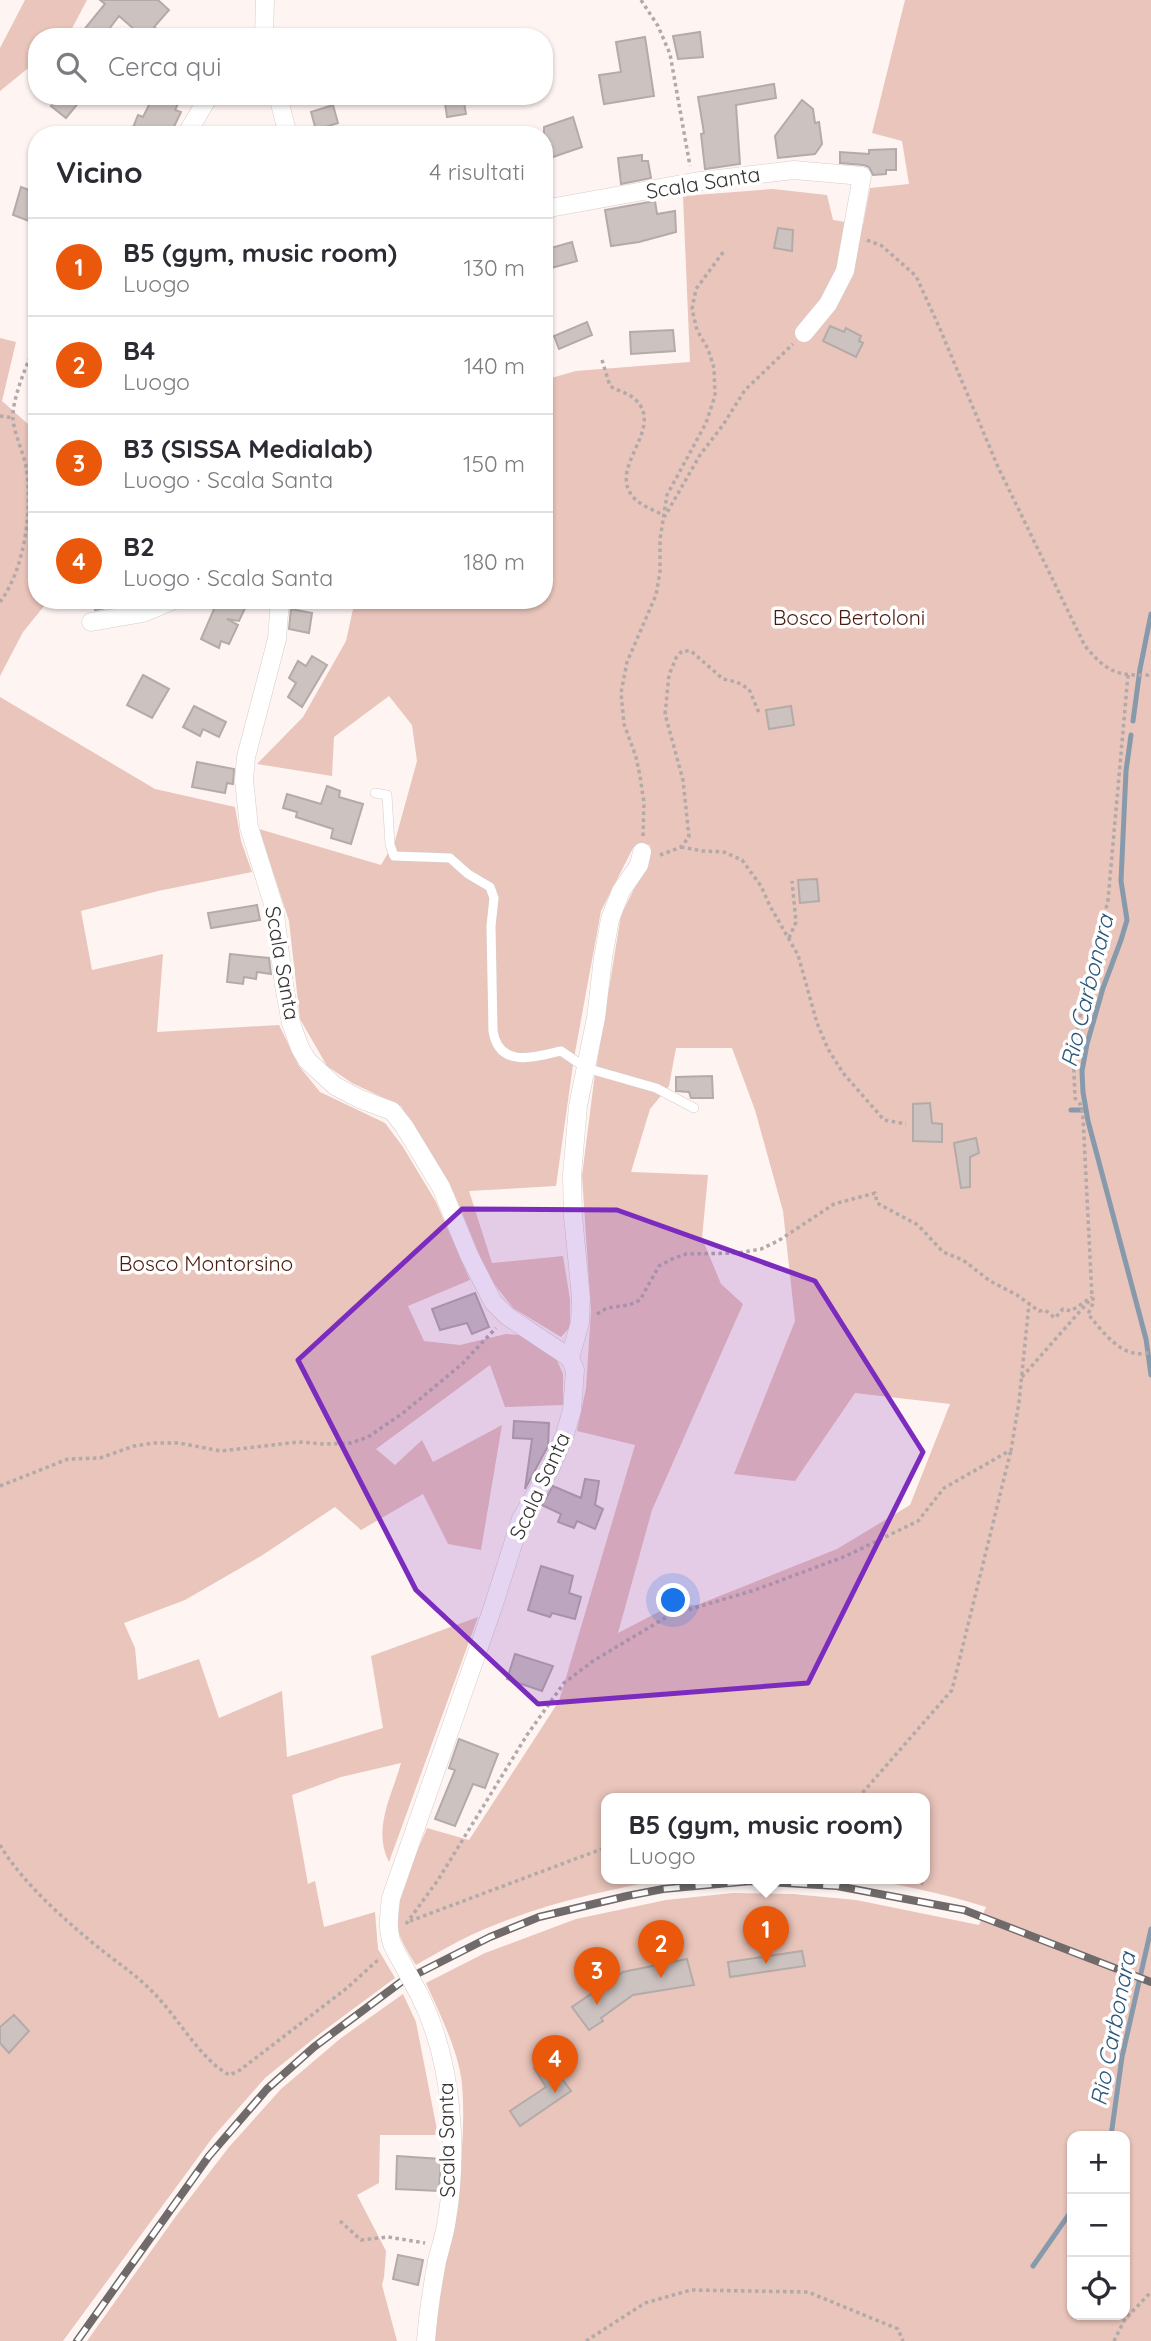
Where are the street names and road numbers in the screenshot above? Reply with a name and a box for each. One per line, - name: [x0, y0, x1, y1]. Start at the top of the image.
- street label: Scala Santa: [644, 160, 762, 204]
- street label: Scala Santa: [260, 904, 306, 1022]
- street label: Scala Santa: [503, 1428, 575, 1543]
- street label: Scala Santa: [432, 2082, 460, 2198]

